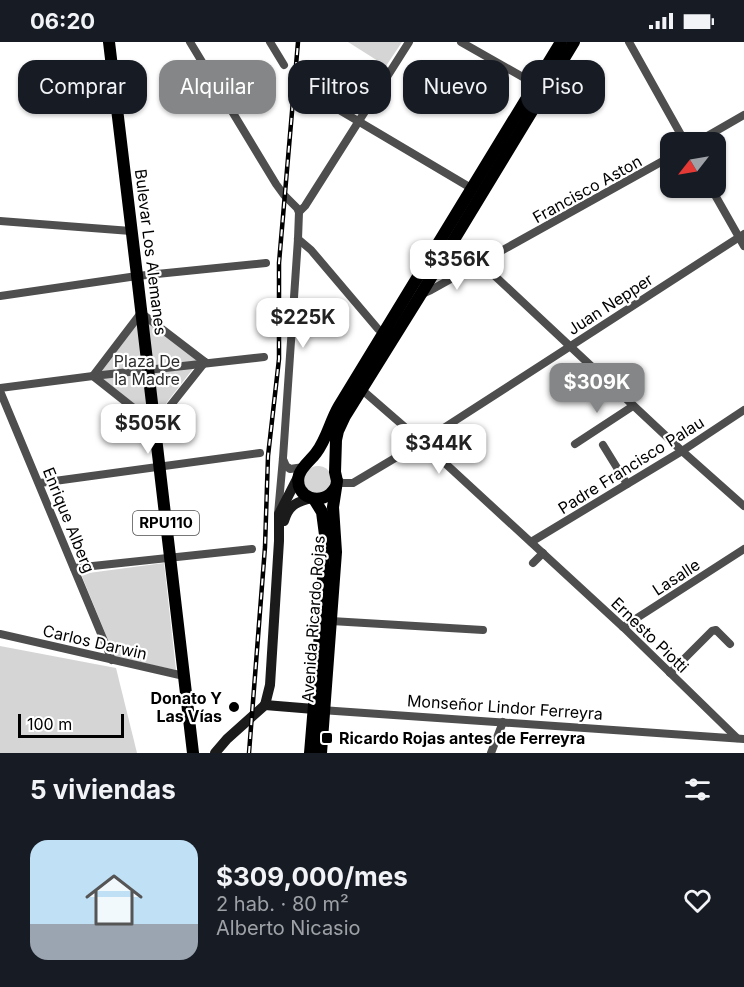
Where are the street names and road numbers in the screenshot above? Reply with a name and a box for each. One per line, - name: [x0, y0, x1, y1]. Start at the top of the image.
- street label: Francisco Aston: [529, 151, 645, 227]
- street label: Bulevar Los Alemanes: [131, 168, 171, 336]
- street label: Juan Nepper: [564, 269, 656, 339]
- street label: Padre Francisco Palau: [554, 412, 708, 518]
- street label: Enrique Alberg: [39, 464, 99, 576]
- road number: RPU110: [133, 511, 199, 535]
- street label: Avenida Ricardo Rojas: [297, 535, 329, 703]
- street label: Lasalle: [649, 554, 703, 600]
- street label: Ernesto Piotti: [607, 593, 693, 677]
- street label: Carlos Darwin: [41, 620, 149, 664]
- street label: Monseñor Lindor Ferreyra: [406, 690, 604, 724]

